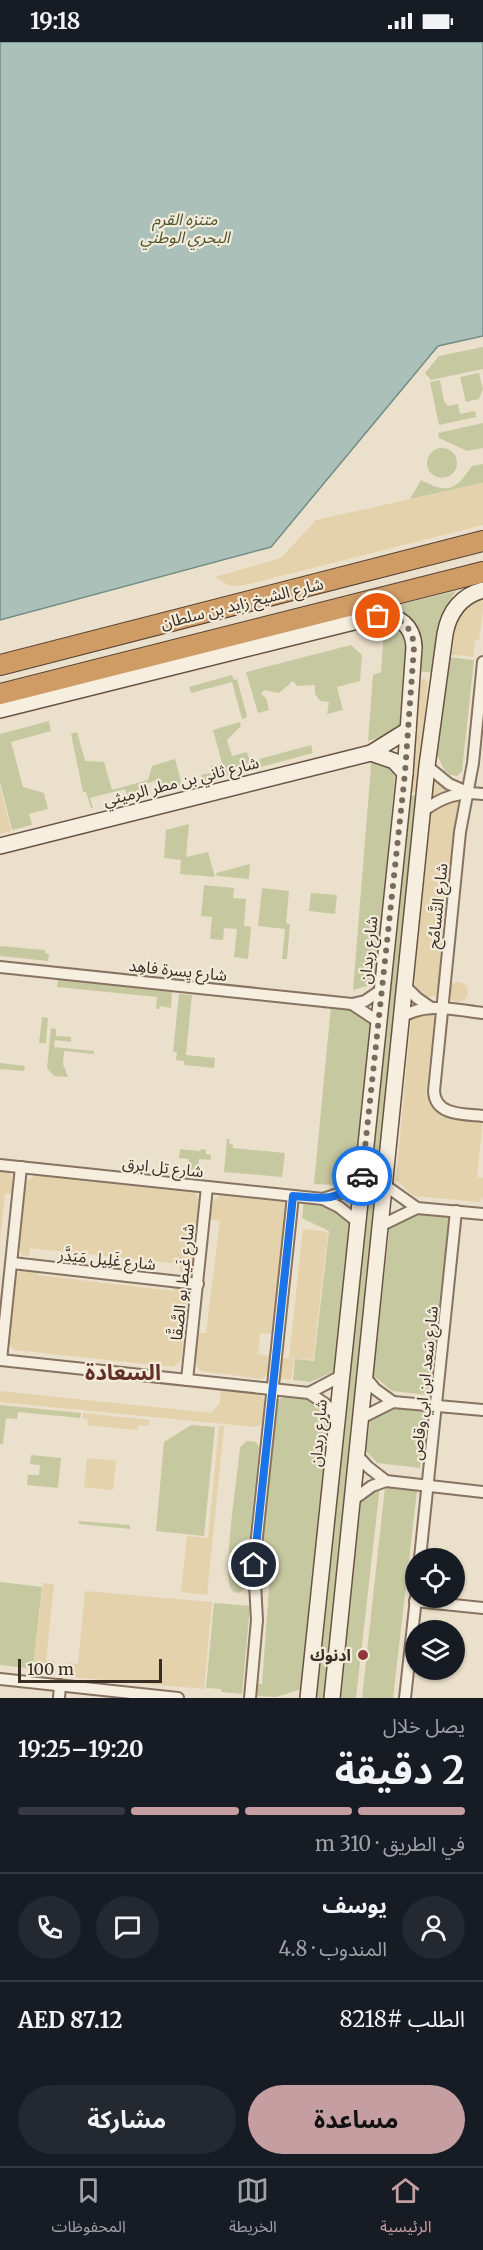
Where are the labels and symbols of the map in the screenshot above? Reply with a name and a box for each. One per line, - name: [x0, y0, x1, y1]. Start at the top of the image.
- park label: متنزه القرم البحري الوطني: [140, 209, 232, 251]
- street label: شارع الشيخ زايد بن سلطان: [158, 573, 326, 636]
- pin: [352, 590, 403, 641]
- street label: شارع ثاني بن مطر الرميثي: [101, 752, 262, 813]
- street label: شارع التَّسامُح: [423, 862, 454, 950]
- street label: شارع ربدان: [355, 915, 384, 985]
- street label: شارع يِسرة فاهِد: [127, 955, 228, 988]
- courier: [332, 1146, 392, 1206]
- street label: شارع تل ابرق: [121, 1153, 205, 1184]
- street label: شارع غَيط بو الصَّقَّا: [164, 1222, 201, 1342]
- street label: شارع غَلِيل مَيَدَّر: [56, 1244, 157, 1277]
- street label: شارع سَعد ابن ابي وقاص: [406, 1305, 445, 1462]
- district label: السعادة: [85, 1358, 161, 1386]
- street label: شارع ربدان: [305, 1398, 334, 1468]
- pin: [228, 1539, 279, 1590]
- place label: ادنوك: [310, 1645, 351, 1665]
- marker: ادنوك: [356, 1648, 370, 1662]
- scale bar: [18, 1656, 162, 1684]

